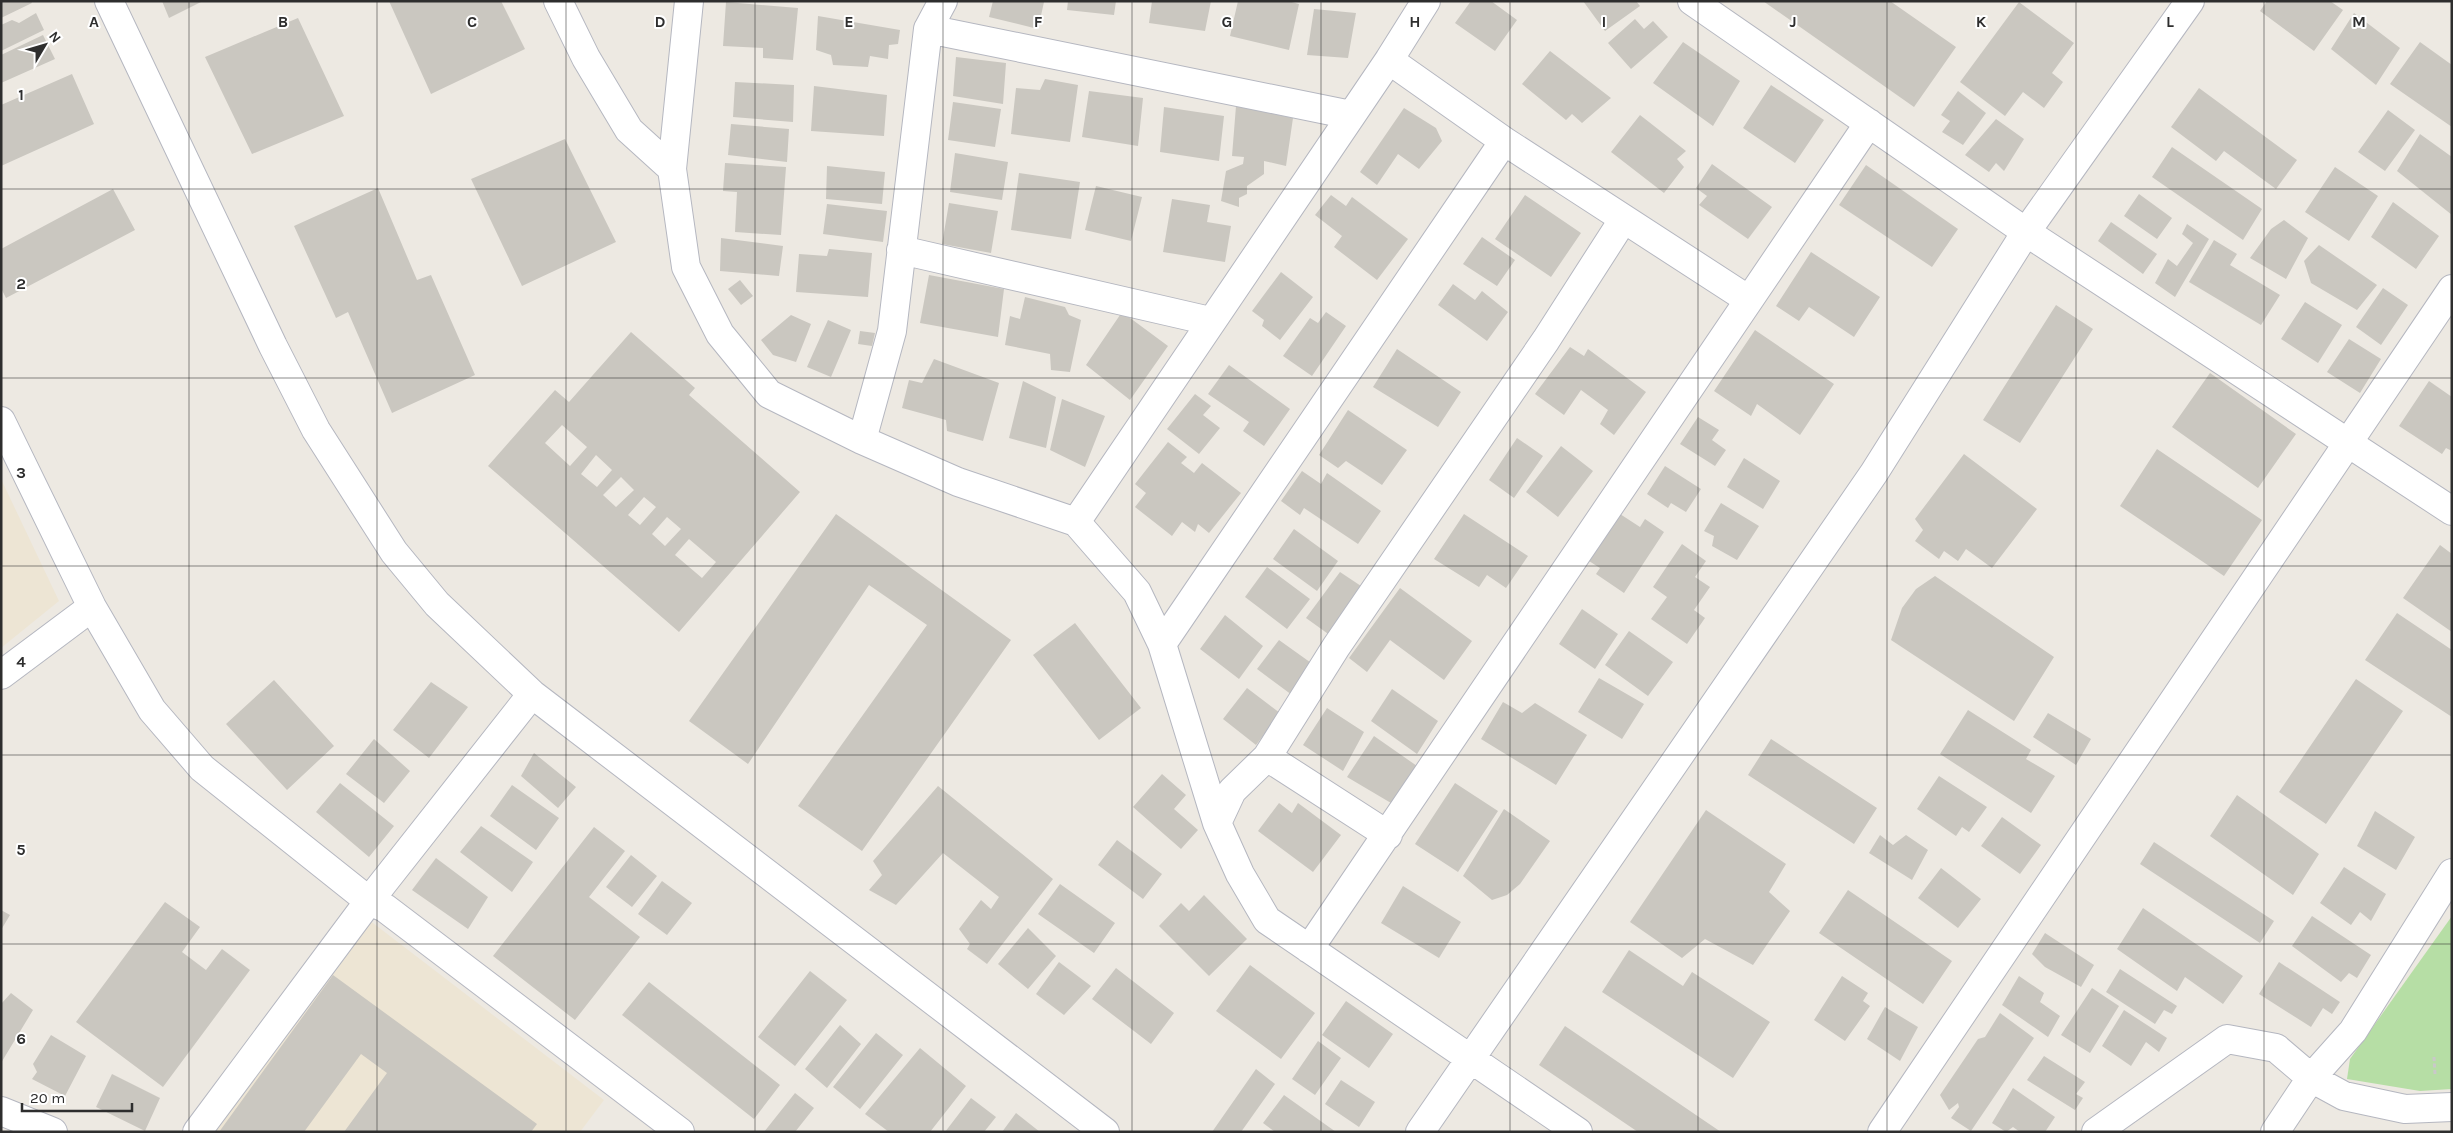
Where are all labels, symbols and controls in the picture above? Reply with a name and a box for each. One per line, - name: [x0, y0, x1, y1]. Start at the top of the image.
- text: A: [89, 12, 99, 31]
- text: B: [278, 12, 288, 31]
- text: C: [467, 12, 477, 31]
- text: D: [655, 12, 666, 31]
- text: E: [844, 12, 854, 31]
- text: F: [1034, 12, 1043, 31]
- text: G: [1222, 12, 1232, 31]
- text: H: [1409, 12, 1421, 31]
- text: I: [1602, 12, 1606, 31]
- text: J: [1789, 12, 1797, 31]
- text: K: [1976, 12, 1987, 31]
- text: L: [2166, 12, 2174, 31]
- text: M: [2352, 12, 2366, 31]
- north arrow: [20, 20, 70, 70]
- text: N: [45, 28, 65, 46]
- text: 1: [18, 85, 24, 104]
- text: 2: [16, 274, 26, 293]
- text: 3: [16, 463, 26, 482]
- text: 4: [16, 652, 26, 671]
- text: 5: [16, 840, 26, 859]
- text: 6: [16, 1029, 26, 1048]
- scale bar: [22, 1080, 132, 1112]
- text: 20 m: [30, 1089, 65, 1107]

